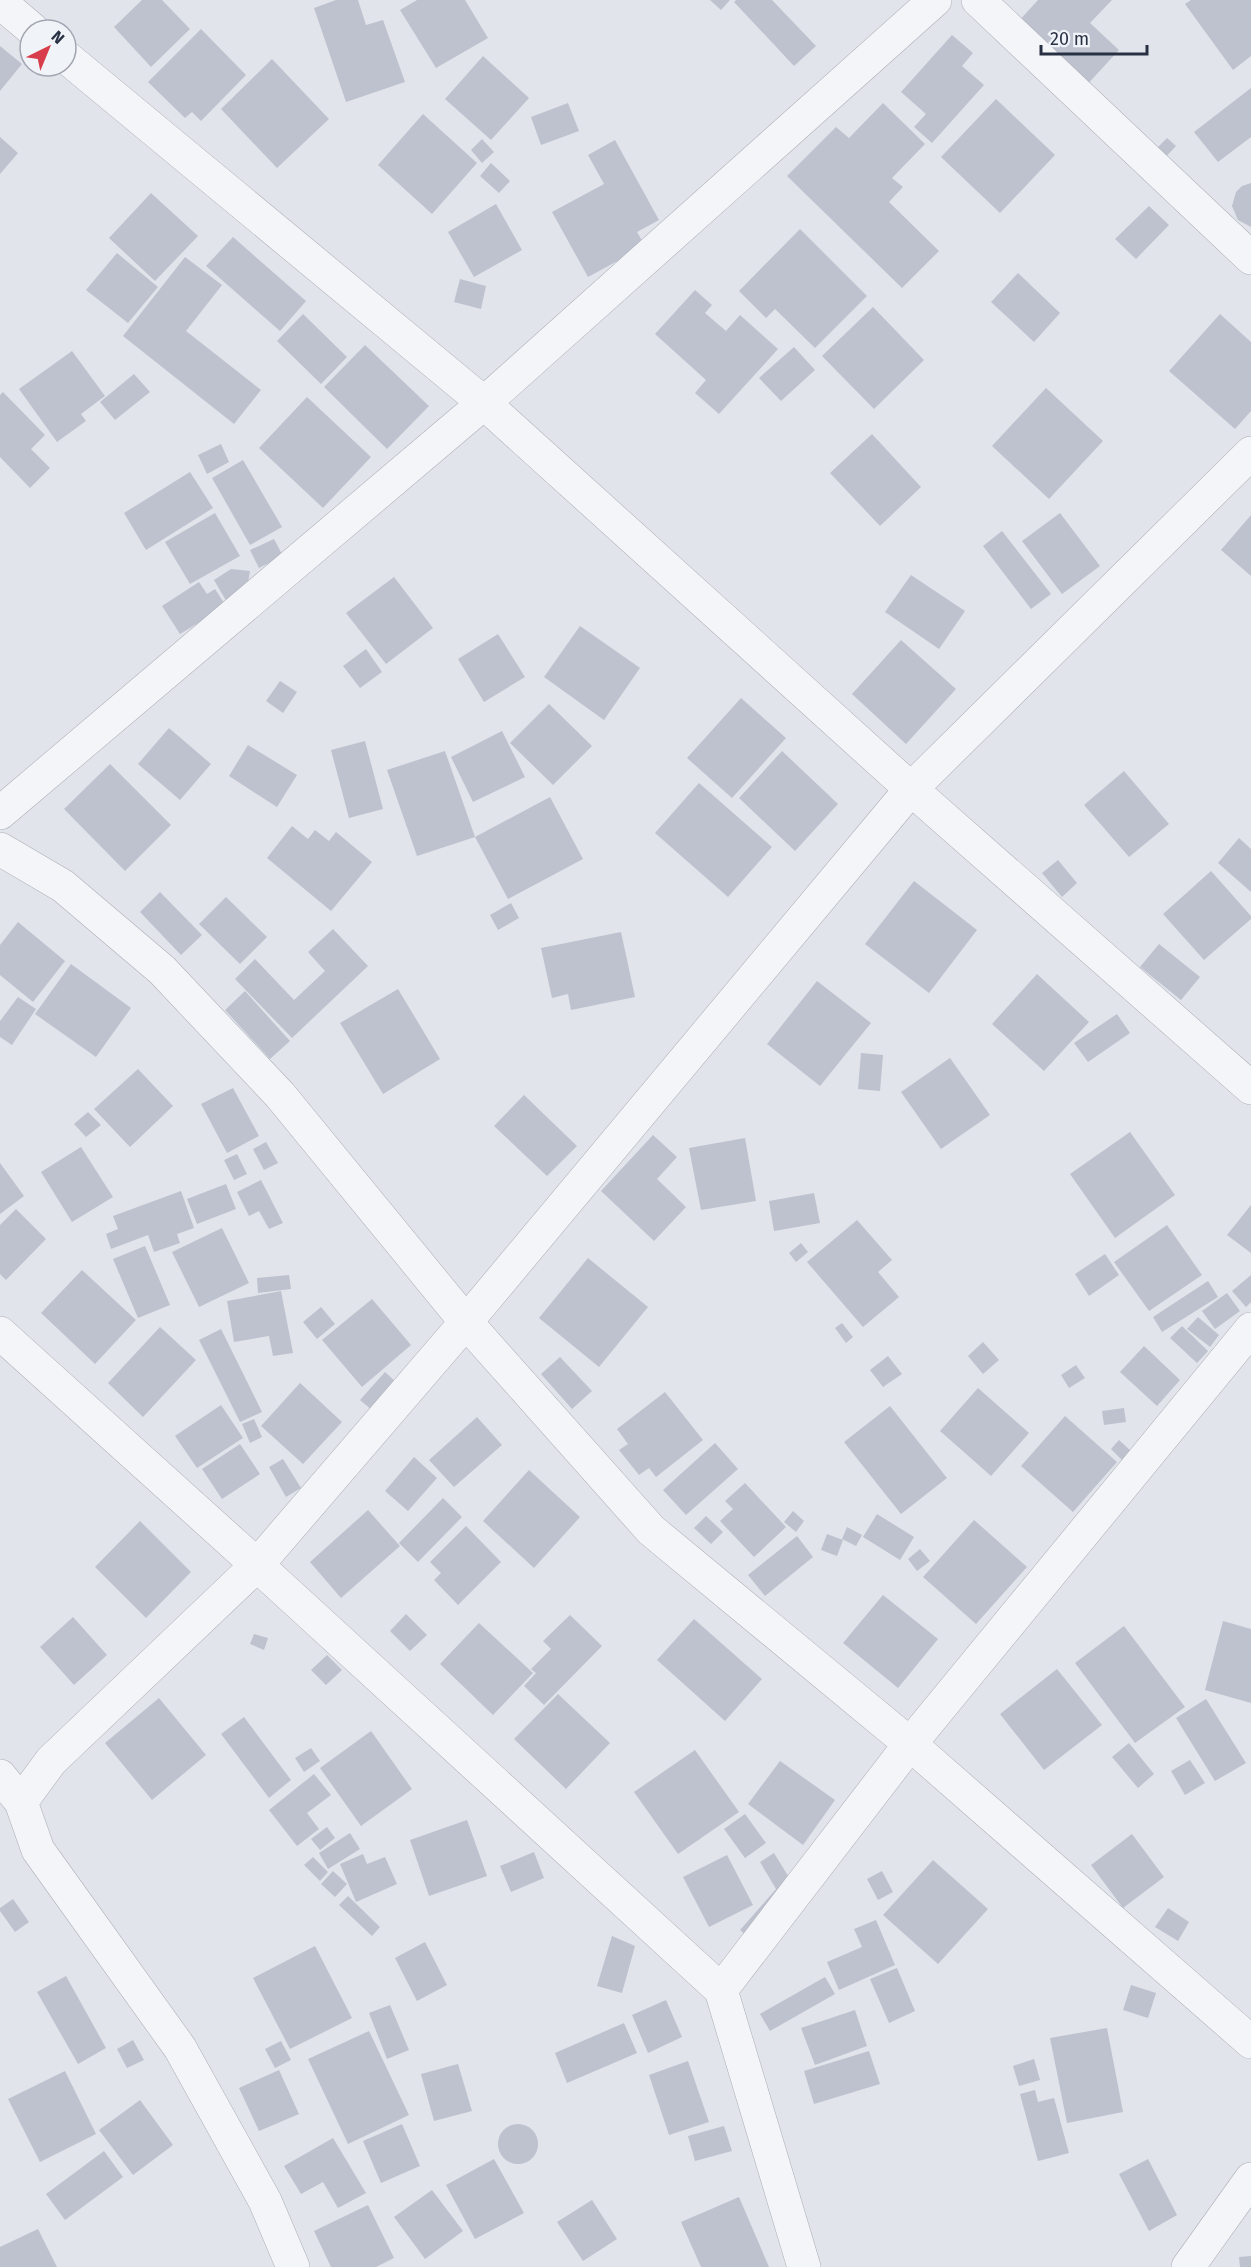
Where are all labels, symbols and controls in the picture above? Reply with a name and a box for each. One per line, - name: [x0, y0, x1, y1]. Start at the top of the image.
- north arrow: [18, 18, 78, 78]
- scale bar: [1041, 18, 1148, 56]
- text: N: [48, 27, 68, 48]
- text: 20 m: [1050, 28, 1089, 50]

